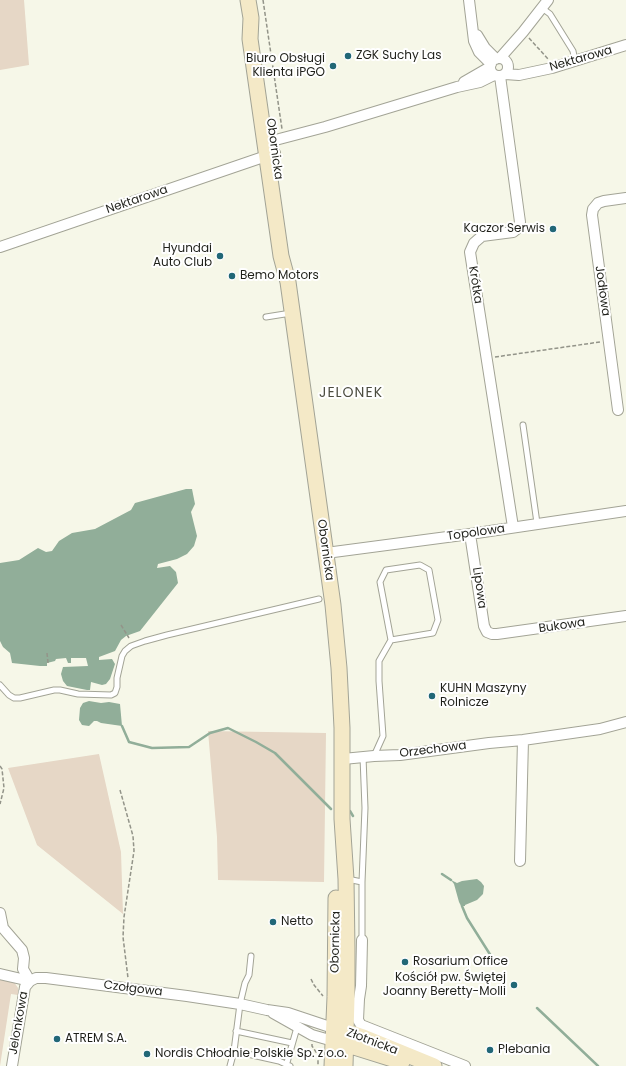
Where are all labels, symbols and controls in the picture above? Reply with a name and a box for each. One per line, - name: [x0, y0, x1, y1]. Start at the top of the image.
- street label: Nektarowa: [548, 43, 614, 75]
- place label: ZGK Suchy Las: [356, 49, 441, 63]
- marker: ZGK Suchy Las: [343, 51, 353, 61]
- place label: Biuro Obsługi Klienta iPGO: [246, 52, 325, 80]
- marker: Biuro Obsługi Klienta iPGO: [328, 61, 338, 71]
- street label: Obornicka: [263, 117, 285, 181]
- street label: Nektarowa: [104, 183, 170, 217]
- place label: Kaczor Serwis: [464, 222, 545, 236]
- marker: Kaczor Serwis: [548, 224, 558, 234]
- place label: Hyundai Auto Club: [153, 242, 212, 270]
- marker: Hyundai Auto Club: [215, 251, 225, 261]
- street label: Krótka: [465, 265, 485, 305]
- street label: Jodłowa: [591, 265, 613, 317]
- place label: Bemo Motors: [240, 269, 319, 283]
- marker: Bemo Motors: [227, 271, 237, 281]
- district label: JELONEK: [319, 385, 383, 401]
- street label: Obornicka: [314, 518, 336, 582]
- street label: Topolowa: [446, 522, 506, 544]
- street label: Lipowa: [469, 566, 489, 610]
- street label: Bukowa: [538, 616, 586, 636]
- place label: KUHN Maszyny Rolnicze: [440, 682, 527, 710]
- marker: KUHN Maszyny Rolnicze: [427, 691, 437, 701]
- street label: Orzechowa: [399, 739, 467, 761]
- street label: Obornicka: [328, 911, 344, 973]
- place label: Netto: [281, 915, 313, 929]
- marker: Netto: [268, 917, 278, 927]
- place label: Rosarium Office: [413, 955, 508, 969]
- marker: Rosarium Office: [400, 957, 410, 967]
- place label: Kościół pw. Świętej Joanny Beretty-Molli: [383, 971, 506, 999]
- street label: Czołgowa: [103, 978, 163, 1000]
- marker: Kościół pw. Świętej Joanny Beretty-Molli: [509, 980, 519, 990]
- street label: Jelonkowa: [6, 990, 32, 1056]
- street label: Złotnicka: [344, 1026, 400, 1058]
- place label: ATREM S.A.: [65, 1032, 127, 1046]
- marker: ATREM S.A.: [52, 1034, 62, 1044]
- place label: Plebania: [498, 1043, 550, 1057]
- marker: Plebania: [485, 1045, 495, 1055]
- place label: Nordis Chłodnie Polskie Sp. z o.o.: [155, 1047, 347, 1061]
- marker: Nordis Chłodnie Polskie Sp. z o.o.: [142, 1049, 152, 1059]

